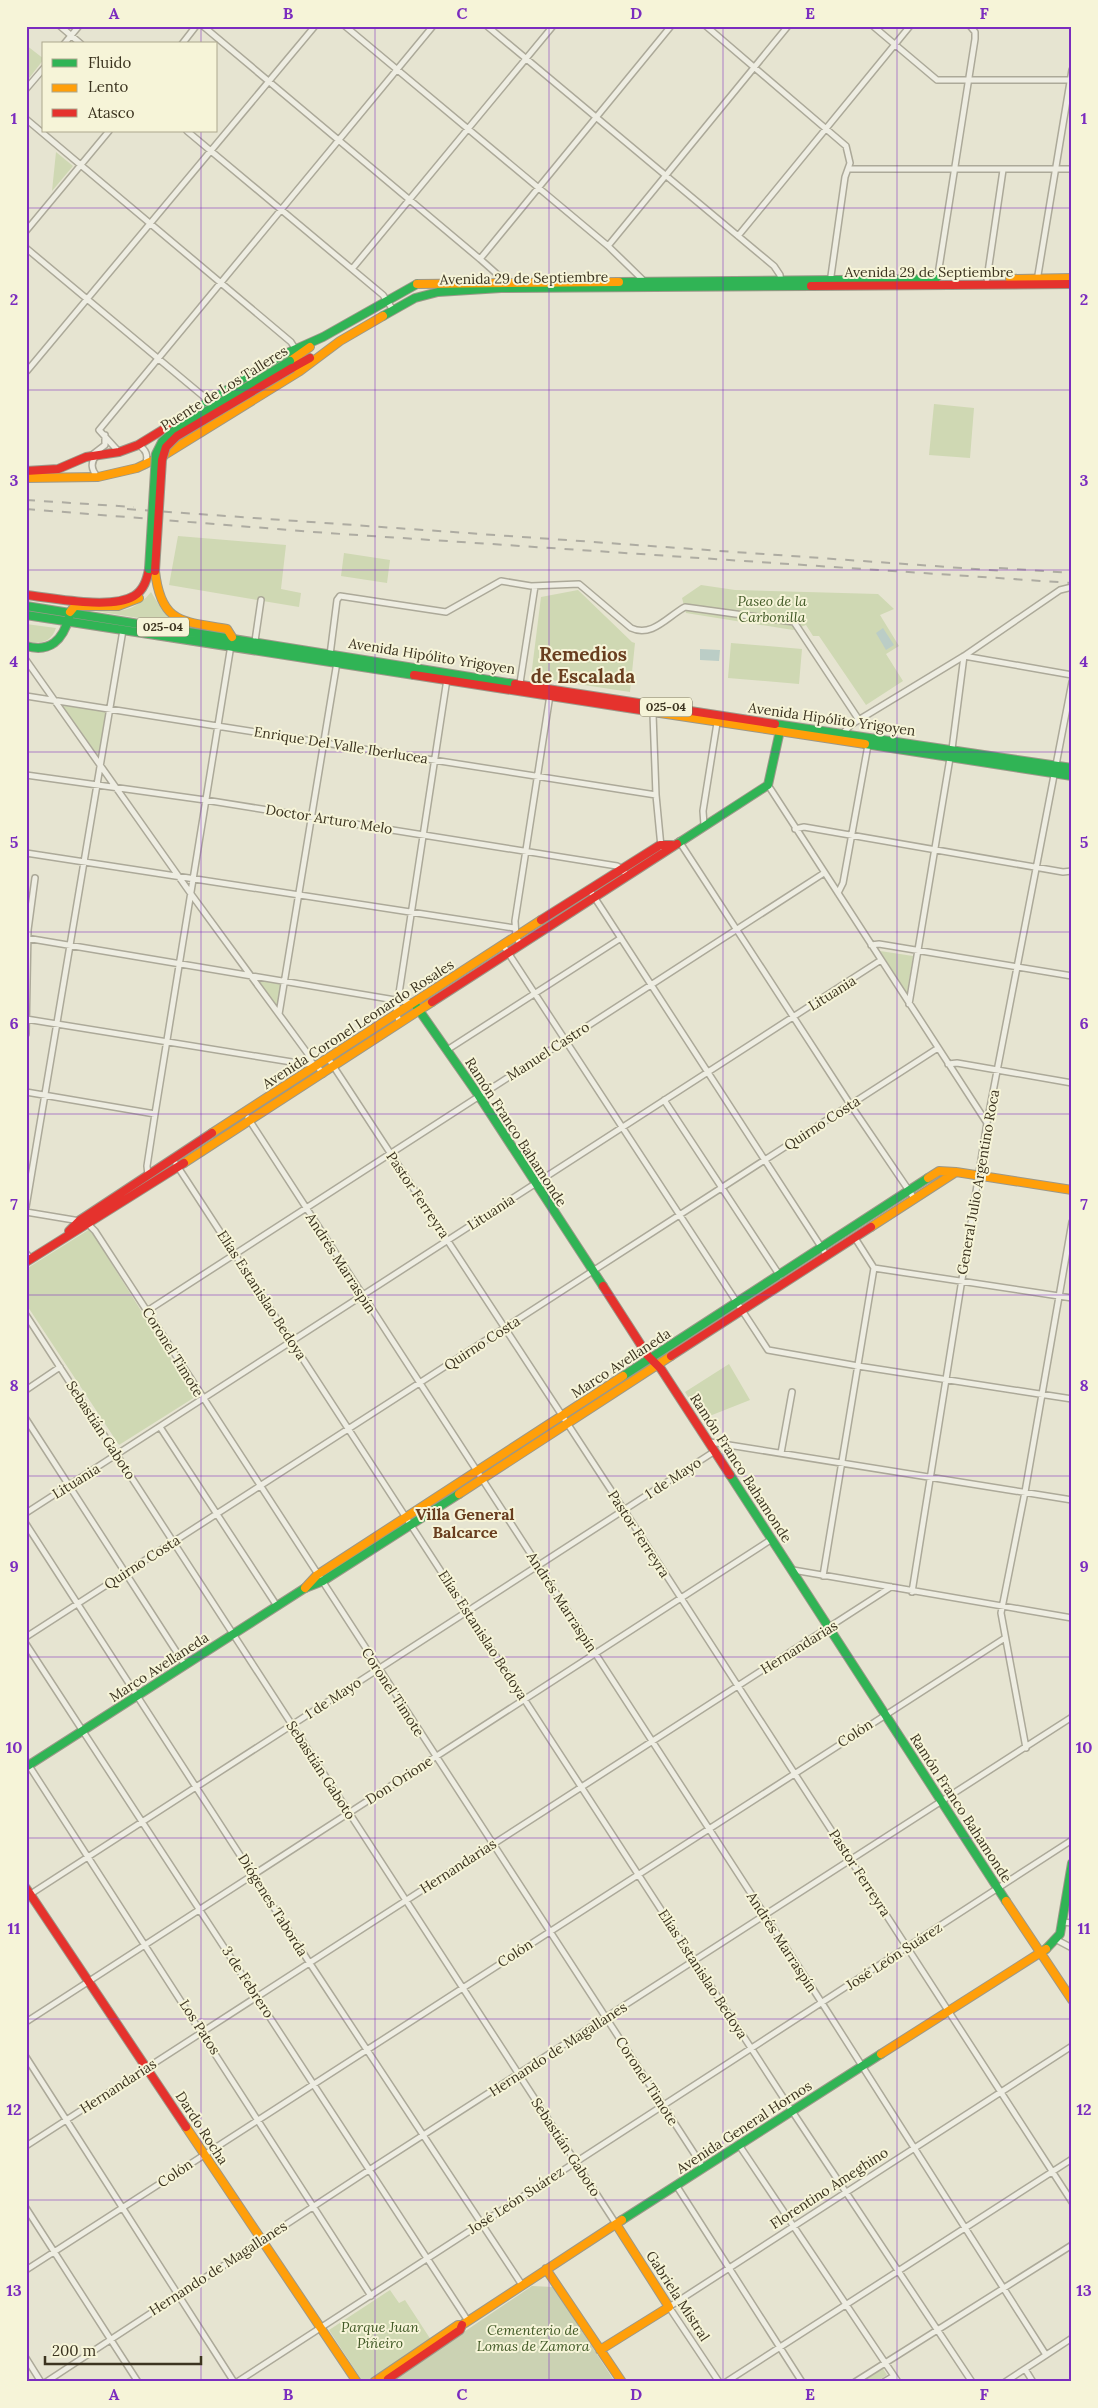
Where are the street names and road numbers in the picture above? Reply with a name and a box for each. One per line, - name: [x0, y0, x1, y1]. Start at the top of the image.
- street label: Avenida 29 de Septiembre: [844, 263, 1014, 281]
- street label: Avenida 29 de Septiembre: [438, 268, 609, 288]
- street label: Puente de Los Talleres: [157, 342, 291, 434]
- road number: 025-04: [137, 618, 189, 636]
- street label: Avenida Hipólito Yrigoyen: [346, 634, 517, 678]
- road number: 025-04: [640, 698, 692, 716]
- street label: Avenida Hipólito Yrigoyen: [746, 698, 917, 740]
- street label: Enrique Del Valle Iberlucea: [253, 722, 429, 768]
- street label: Doctor Arturo Melo: [264, 800, 394, 838]
- street label: Avenida Coronel Leonardo Rosales: [258, 955, 457, 1093]
- street label: Lituania: [805, 971, 859, 1015]
- street label: Manuel Castro: [503, 1018, 593, 1084]
- street label: Ramón Franco Bahamonde: [461, 1054, 571, 1210]
- street label: General Julio Argentino Roca: [953, 1088, 1003, 1276]
- street label: Quirno Costa: [781, 1092, 863, 1154]
- street label: Pastor Ferreyra: [382, 1148, 454, 1242]
- street label: Lituania: [464, 1190, 518, 1234]
- street label: Andrés Marraspín: [301, 1209, 380, 1317]
- street label: Elías Estanislao Bedoya: [213, 1227, 311, 1363]
- street label: Coronel Timote: [138, 1304, 208, 1401]
- street label: Quirno Costa: [441, 1312, 523, 1374]
- street label: Marco Avellaneda: [568, 1324, 674, 1402]
- street label: Sebastián Gaboto: [62, 1377, 140, 1483]
- street label: Ramón Franco Bahamonde: [686, 1390, 796, 1546]
- street label: 1 de Mayo: [641, 1453, 705, 1503]
- street label: Lituania: [49, 1459, 103, 1503]
- street label: Pastor Ferreyra: [604, 1487, 674, 1581]
- street label: Quirno Costa: [101, 1531, 183, 1593]
- street label: Andrés Marraspín: [522, 1548, 601, 1656]
- street label: Elías Estanislao Bedoya: [434, 1567, 532, 1703]
- street label: Hernandarias: [757, 1616, 841, 1678]
- street label: Marco Avellaneda: [106, 1628, 212, 1706]
- street label: Coronel Timote: [358, 1644, 429, 1740]
- street label: 1 de Mayo: [301, 1673, 365, 1723]
- street label: Colón: [834, 1715, 876, 1751]
- street label: Sebastián Gaboto: [282, 1717, 360, 1823]
- street label: Ramón Franco Bahamonde: [906, 1730, 1016, 1886]
- street label: Don Orione: [362, 1751, 436, 1808]
- street label: Pastor Ferreyra: [825, 1826, 895, 1920]
- street label: Hernandarias: [416, 1835, 500, 1897]
- street label: Diógenes Taborda: [234, 1850, 312, 1960]
- street label: Andrés Marraspín: [742, 1888, 821, 1996]
- street label: Elías Estanislao Bedoya: [654, 1906, 752, 2042]
- street label: José León Suárez: [842, 1918, 946, 1994]
- street label: Colón: [494, 1935, 536, 1971]
- street label: 3 de Febrero: [218, 1943, 278, 2021]
- street label: Los Patos: [176, 1996, 224, 2058]
- street label: Hernando de Magallanes: [486, 1998, 630, 2100]
- street label: Coronel Timote: [612, 2033, 683, 2129]
- street label: Hernandarias: [76, 2055, 160, 2117]
- street label: Avenida General Hornos: [672, 2076, 815, 2178]
- street label: Dardo Rocha: [172, 2088, 232, 2168]
- street label: Sebastián Gaboto: [527, 2094, 605, 2200]
- street label: Florentino Ameghino: [767, 2143, 891, 2233]
- street label: Colón: [154, 2155, 196, 2191]
- street label: José León Suárez: [464, 2162, 568, 2238]
- street label: Hernando de Magallanes: [146, 2217, 290, 2319]
- street label: Gabriela Mistral: [642, 2247, 714, 2345]

